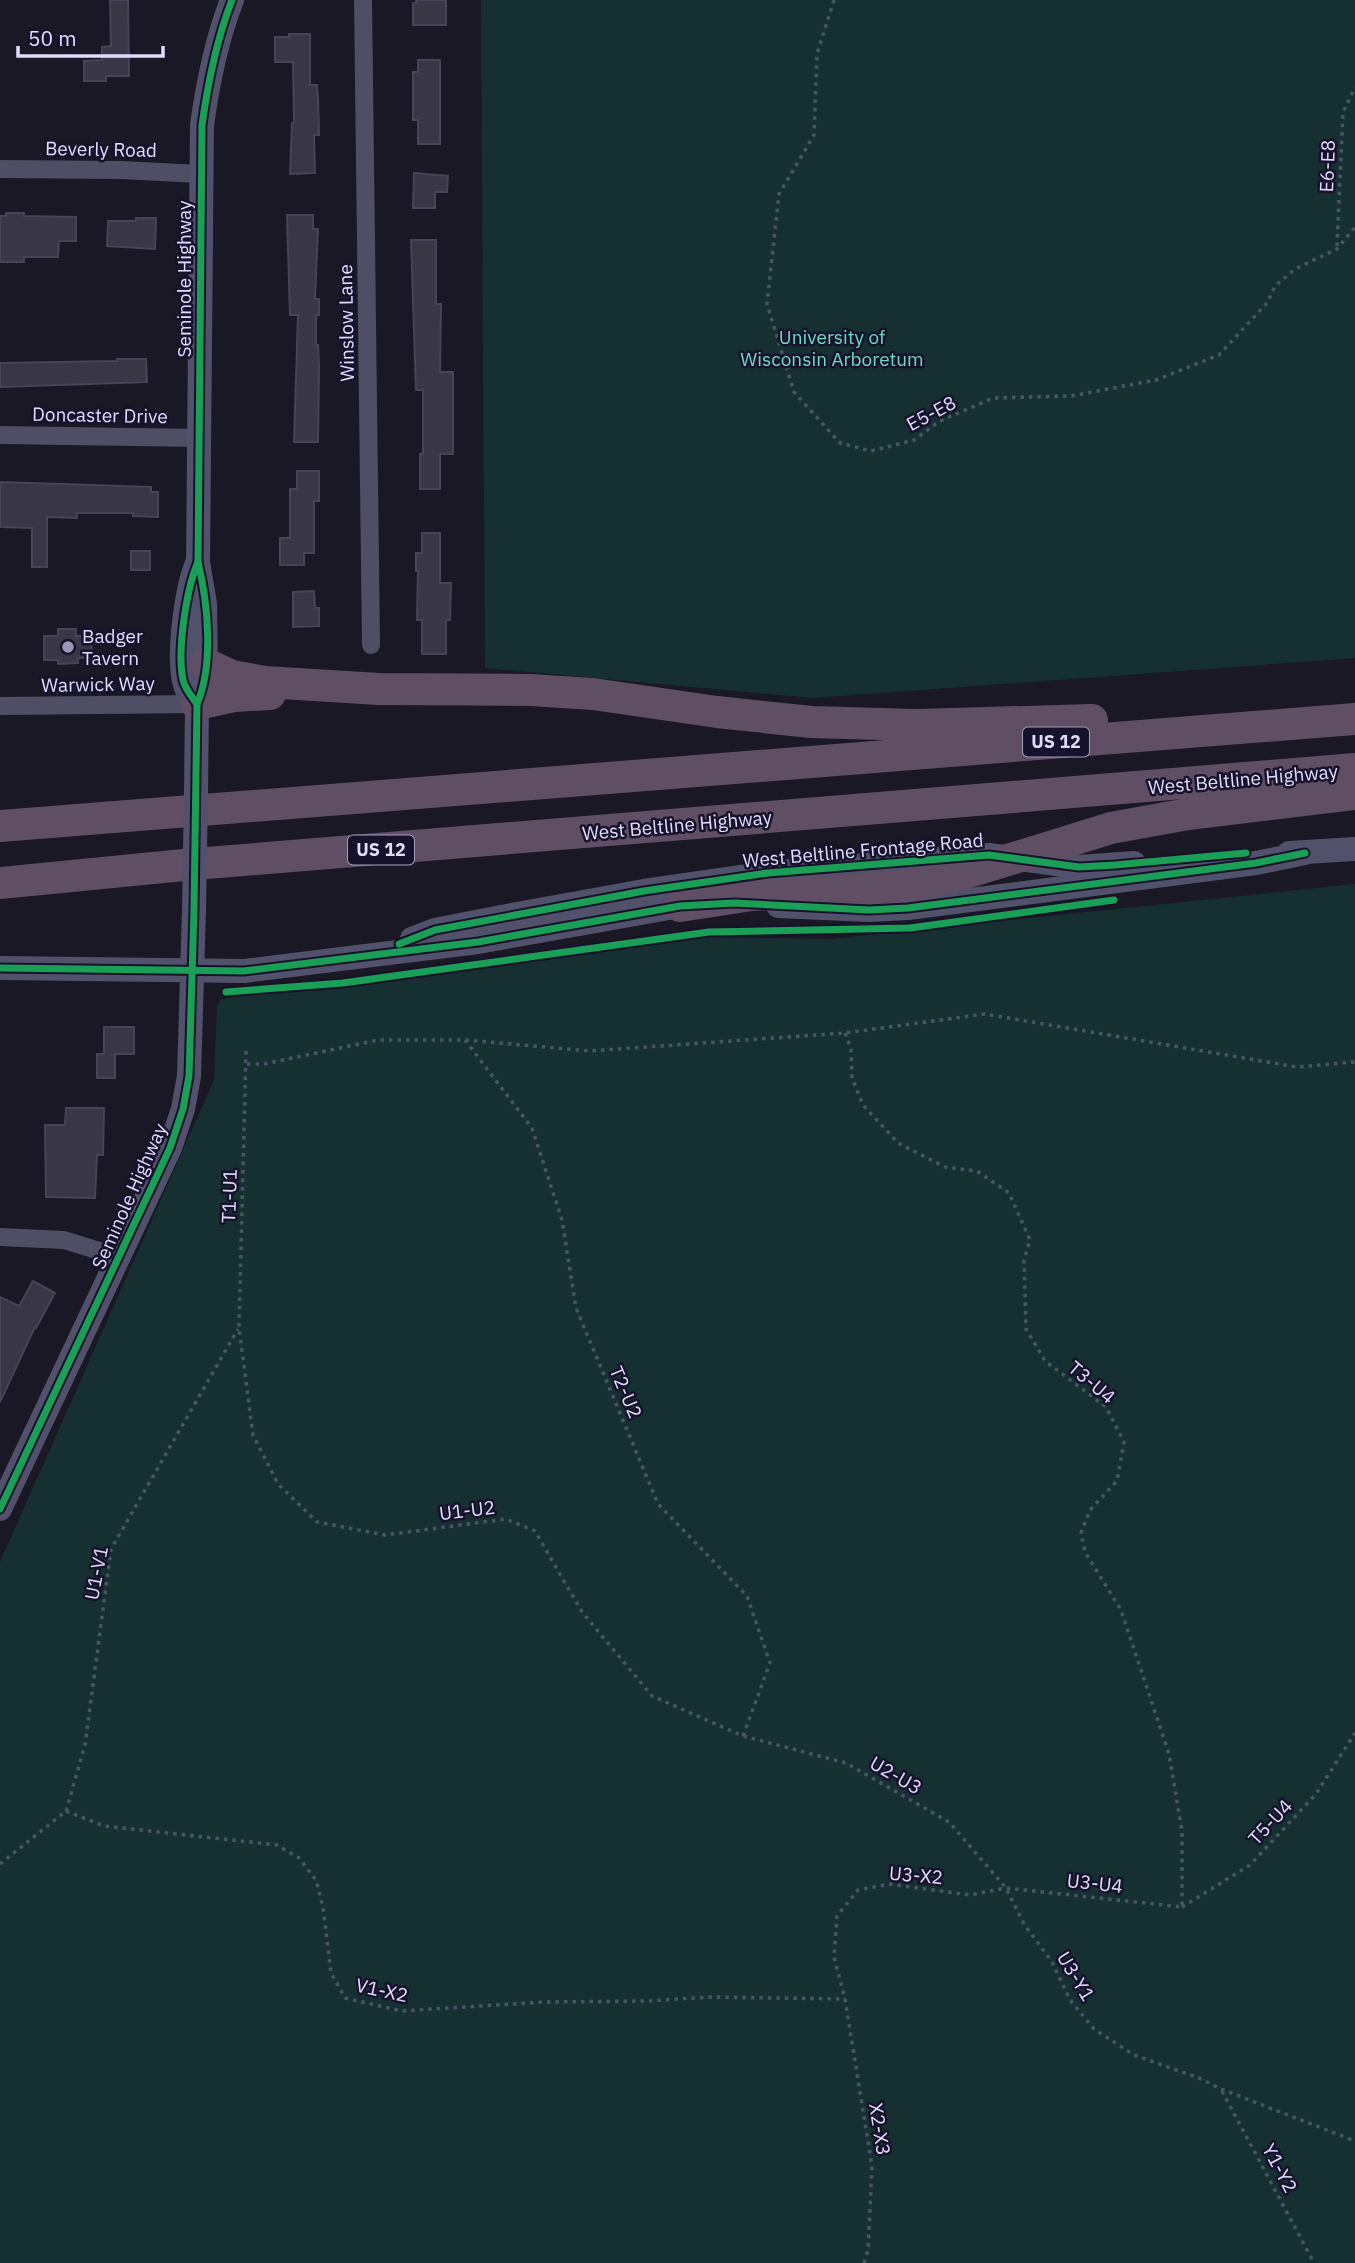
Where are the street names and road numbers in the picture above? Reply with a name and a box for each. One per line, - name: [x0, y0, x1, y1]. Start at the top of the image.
- street label: Beverly Road: [45, 136, 157, 162]
- street label: E6-E8: [1314, 139, 1340, 193]
- street label: Seminole Highway: [172, 200, 196, 358]
- street label: Winslow Lane: [333, 264, 359, 382]
- street label: E5-E8: [902, 390, 960, 436]
- street label: Doncaster Drive: [32, 402, 168, 428]
- street label: Warwick Way: [41, 671, 156, 697]
- road number: US 12: [1023, 728, 1089, 756]
- street label: West Beltline Highway: [1147, 759, 1339, 799]
- street label: West Beltline Highway: [581, 805, 773, 845]
- street label: West Beltline Frontage Road: [742, 828, 984, 872]
- road number: US 12: [348, 836, 414, 864]
- street label: Seminole Highway: [86, 1119, 172, 1273]
- street label: T1-U1: [216, 1169, 242, 1223]
- street label: T3-U4: [1064, 1355, 1120, 1409]
- street label: T2-U2: [604, 1362, 648, 1422]
- street label: U1-U2: [438, 1495, 496, 1525]
- street label: U1-V1: [79, 1544, 113, 1602]
- street label: U2-U3: [866, 1751, 926, 1799]
- street label: T5-U4: [1243, 1794, 1297, 1850]
- street label: U3-X2: [888, 1861, 944, 1889]
- street label: U3-U4: [1066, 1868, 1124, 1898]
- street label: U3-Y1: [1052, 1947, 1100, 2005]
- street label: V1-X2: [354, 1973, 410, 2007]
- street label: X2-X3: [864, 2101, 896, 2157]
- street label: Y1-Y2: [1257, 2139, 1303, 2197]

